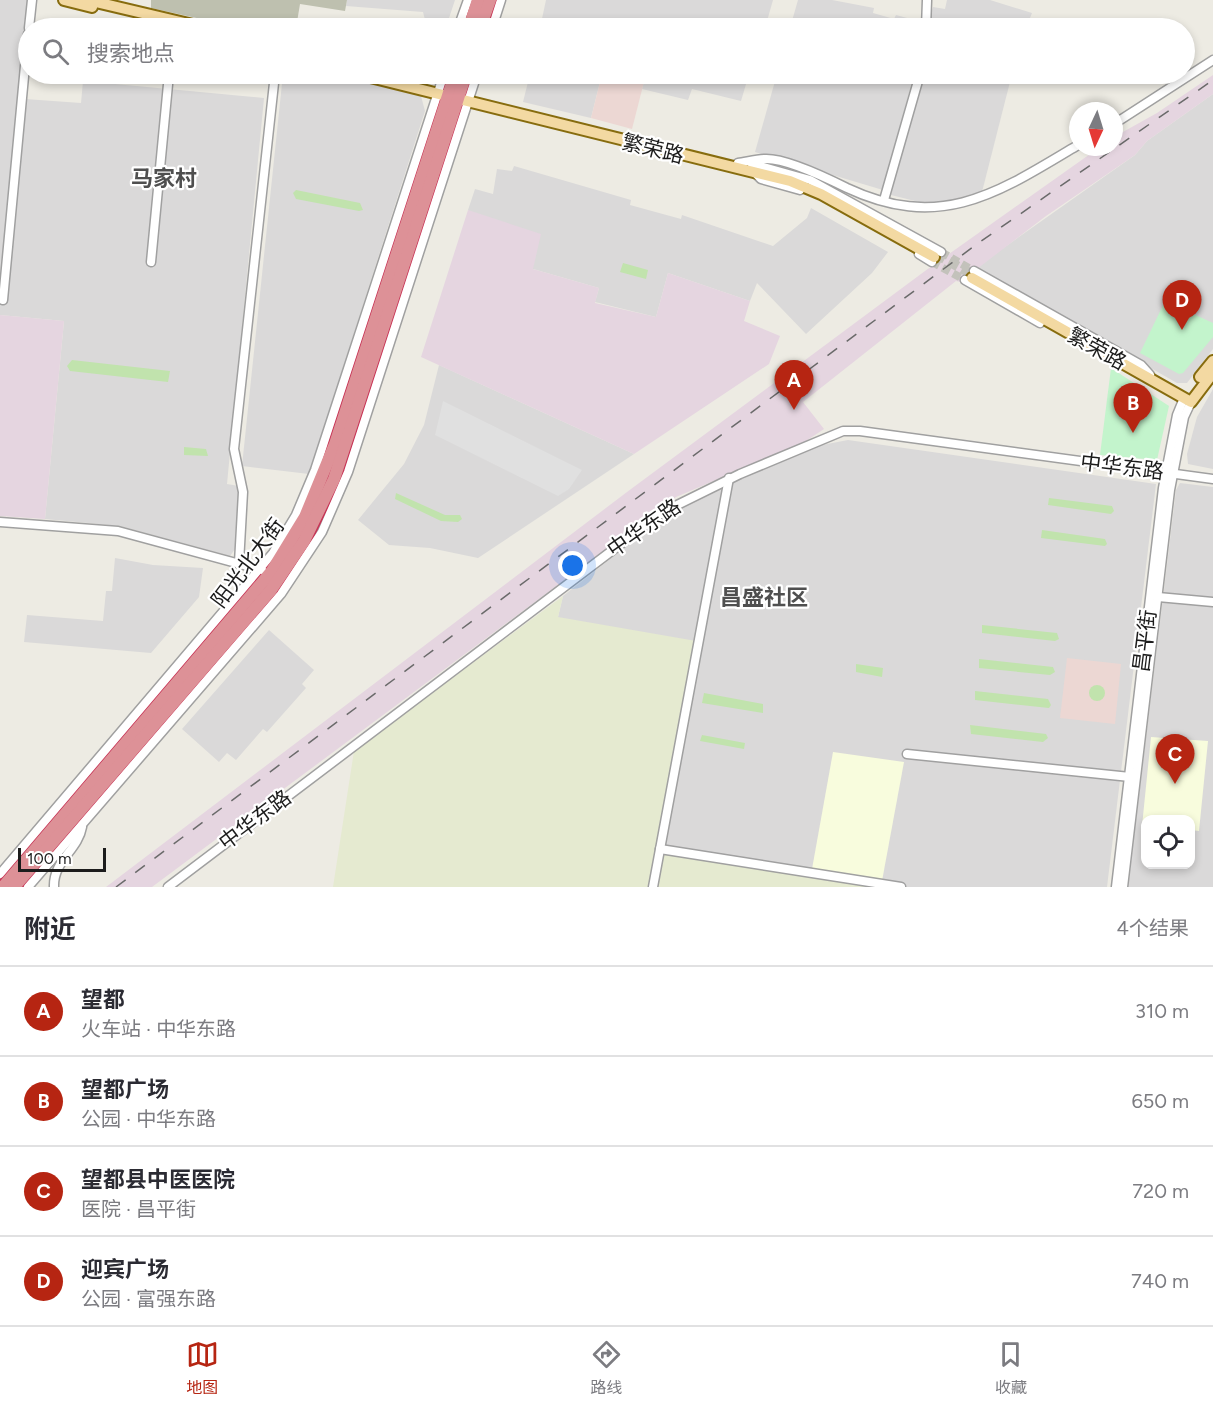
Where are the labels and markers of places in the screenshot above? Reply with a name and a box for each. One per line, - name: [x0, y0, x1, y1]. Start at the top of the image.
- pin: D: [1162, 280, 1202, 330]
- pin: A: [774, 360, 814, 410]
- pin: B: [1114, 384, 1152, 433]
- pin: C: [1156, 734, 1194, 784]

